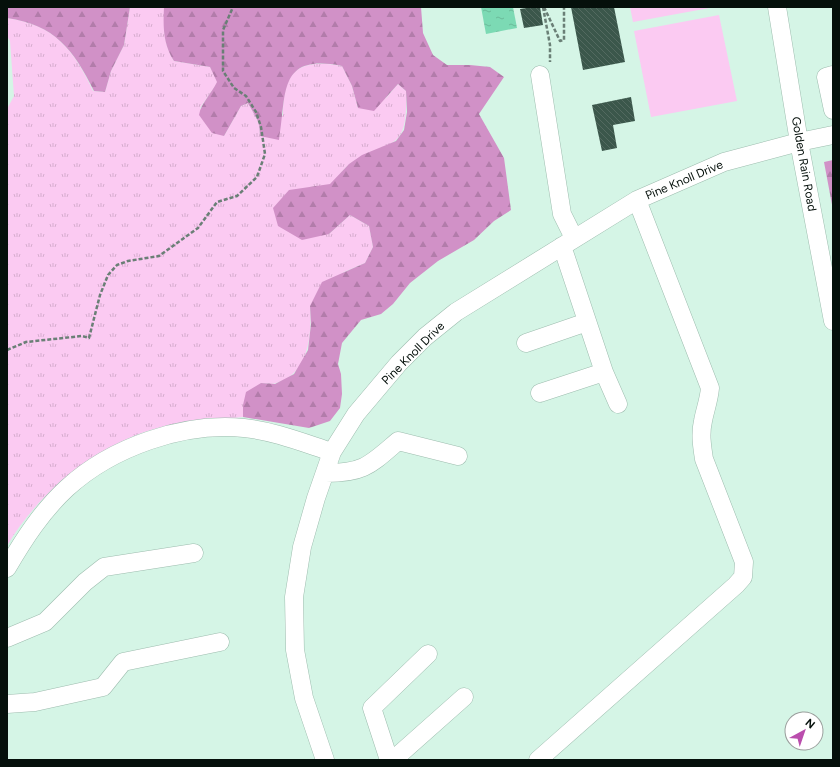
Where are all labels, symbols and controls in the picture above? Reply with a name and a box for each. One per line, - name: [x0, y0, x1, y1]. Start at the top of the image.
- street label: Golden Rain Road: [789, 116, 819, 212]
- street label: Pine Knoll Drive: [643, 157, 725, 203]
- street label: Pine Knoll Drive: [379, 318, 448, 387]
- north arrow: [784, 711, 824, 751]
- text: N: [803, 716, 818, 731]

